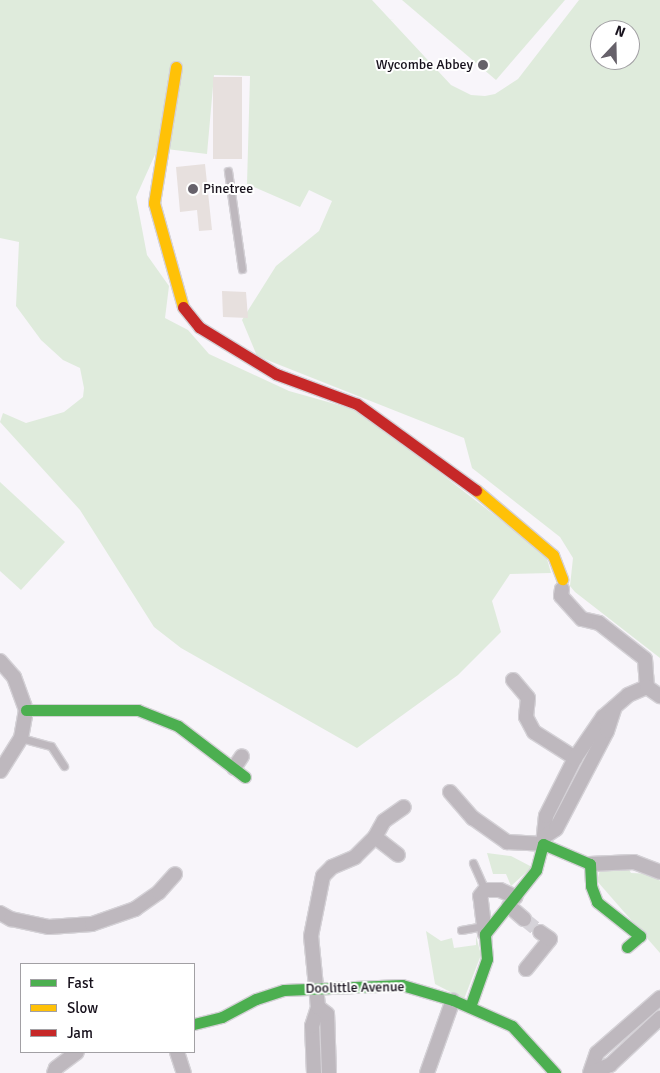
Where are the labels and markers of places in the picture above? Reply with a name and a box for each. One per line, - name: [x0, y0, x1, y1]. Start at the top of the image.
- place label: Wycombe Abbey: [376, 57, 473, 73]
- marker: Wycombe Abbey: [477, 59, 489, 71]
- place label: Pinetree: [203, 181, 253, 197]
- marker: Pinetree: [187, 183, 199, 195]

